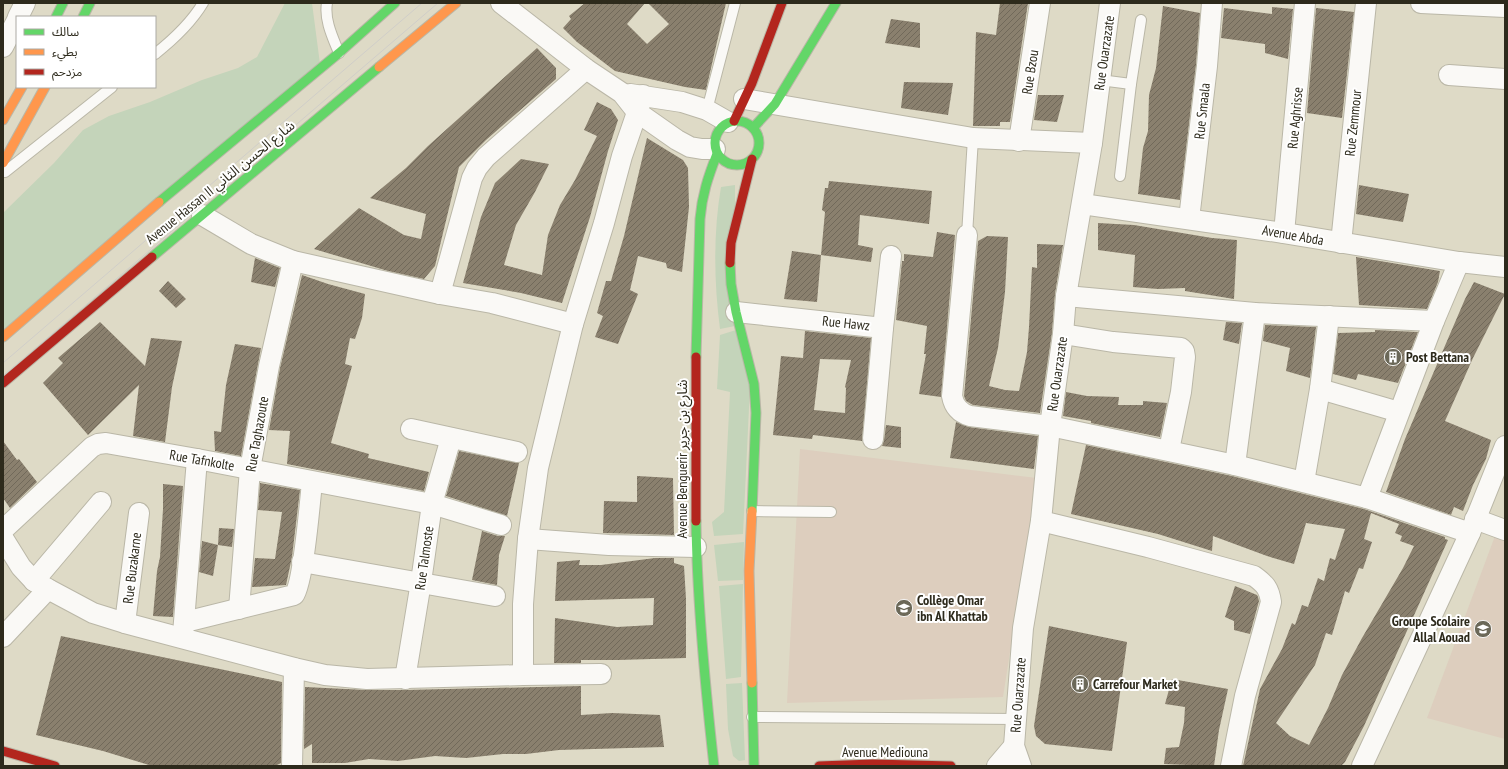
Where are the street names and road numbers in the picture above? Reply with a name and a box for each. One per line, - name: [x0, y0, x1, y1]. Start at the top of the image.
- street label: Rue Ouarzazate: [1090, 14, 1118, 92]
- street label: Rue Bzou: [1018, 48, 1042, 96]
- street label: Rue Smaala: [1190, 82, 1214, 140]
- street label: Rue Aghrisse: [1283, 86, 1307, 150]
- street label: Rue Zemmour: [1341, 89, 1365, 157]
- street label: Avenue Hassan II شارع الحسن الثاني: [142, 116, 300, 249]
- street label: Avenue Abda: [1261, 221, 1325, 249]
- street label: Rue Hawz: [821, 312, 871, 334]
- street label: Rue Ouarzazate: [1043, 335, 1071, 413]
- street label: Avenue Benguerir شارع بن جرير: [673, 380, 693, 538]
- street label: Rue Taghazoute: [242, 395, 273, 473]
- street label: Rue Tafnkolte: [168, 445, 236, 475]
- street label: Rue Talmoste: [411, 525, 437, 591]
- street label: Rue Buzakarne: [119, 531, 145, 605]
- street label: Rue Ouarzazate: [1006, 656, 1030, 733]
- street label: Avenue Mediouna: [842, 743, 928, 761]

